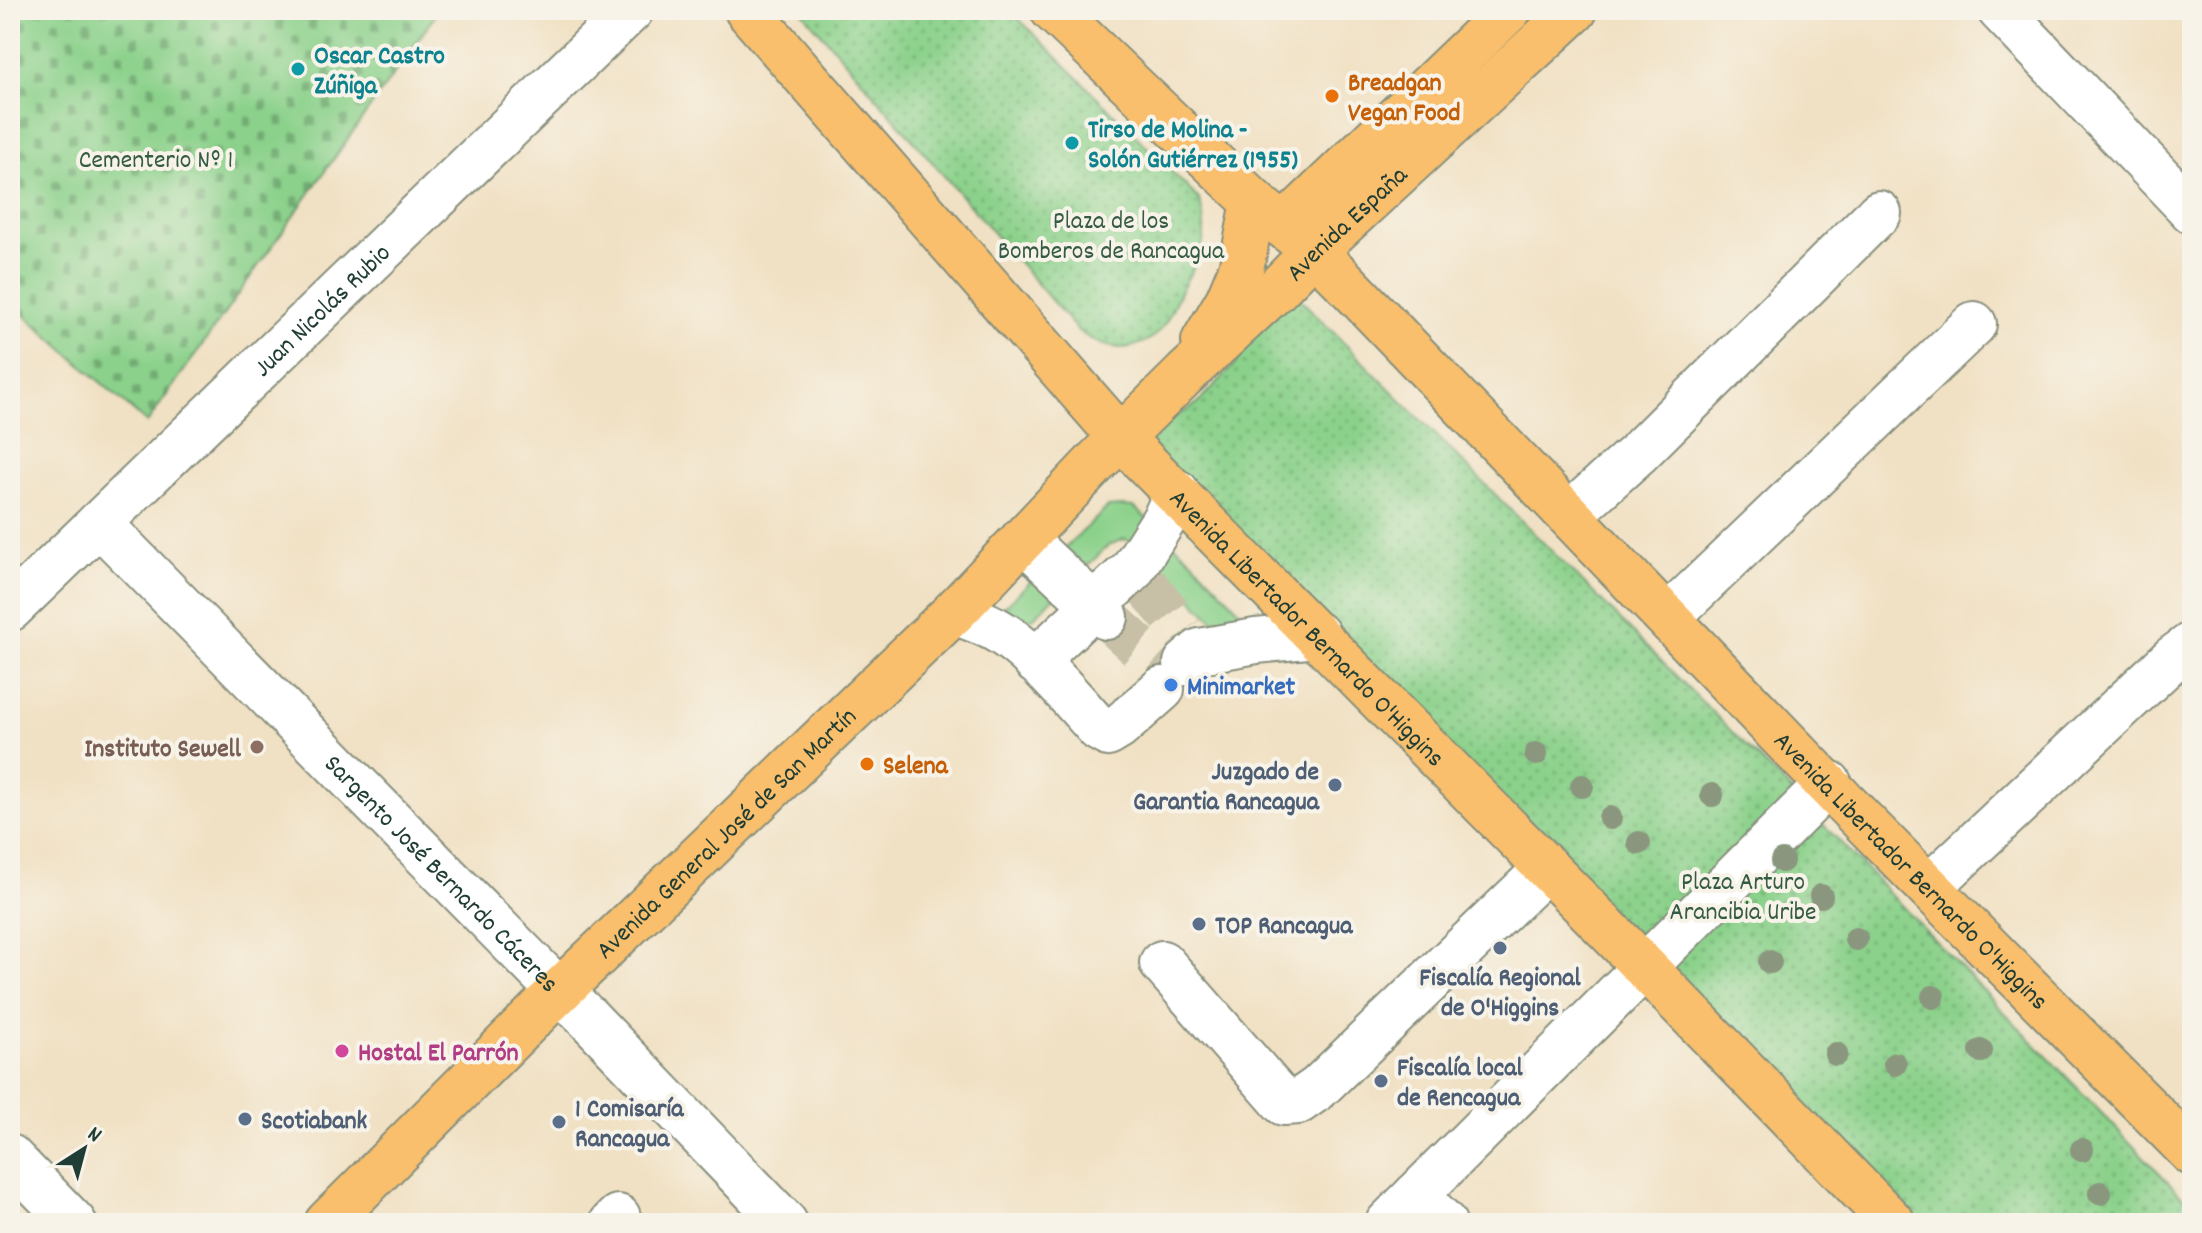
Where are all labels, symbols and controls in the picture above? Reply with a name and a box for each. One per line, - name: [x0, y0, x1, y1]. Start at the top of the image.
- place label: Oscar Castro Zúñiga: [314, 39, 445, 106]
- marker: Oscar Castro Zúñiga: [289, 60, 307, 78]
- place label: Breadgan Vegan Food: [1348, 66, 1460, 133]
- marker: Breadgan Vegan Food: [1323, 87, 1341, 105]
- place label: Tirso de Molina - Solón Gutiérrez (1955): [1088, 113, 1298, 180]
- marker: Tirso de Molina - Solón Gutiérrez (1955): [1063, 134, 1081, 152]
- park label: Cementerio Nº 1: [79, 143, 233, 180]
- street label: Avenida España: [1279, 158, 1418, 291]
- park label: Plaza de los Bomberos de Rancagua: [998, 204, 1225, 271]
- street label: Juan Nicolás Rubio: [246, 236, 400, 387]
- street label: Avenida Libertador Bernardo O'Higgins: [1159, 482, 1452, 777]
- place label: Minimarket: [1187, 670, 1296, 707]
- marker: Minimarket: [1162, 676, 1180, 694]
- street label: Avenida General José de San Martín: [589, 700, 866, 969]
- street label: Avenida Libertador Bernardo O'Higgins: [1764, 724, 2055, 1020]
- place label: Instituto Sewell: [84, 732, 242, 769]
- marker: Instituto Sewell: [248, 738, 266, 756]
- street label: Sargento José Bernardo Cáceres: [314, 747, 566, 1002]
- place label: Selena: [883, 749, 949, 786]
- marker: Selena: [858, 755, 876, 773]
- place label: Juzgado de Garantia Rancagua: [1133, 755, 1320, 822]
- marker: Juzgado de Garantia Rancagua: [1326, 776, 1344, 794]
- park label: Plaza Arturo Arancibia Uribe: [1669, 865, 1817, 932]
- place label: TOP Rancagua: [1215, 909, 1353, 946]
- marker: TOP Rancagua: [1190, 915, 1208, 933]
- marker: Fiscalía Regional de O'Higgins: [1491, 939, 1509, 957]
- place label: Fiscalía Regional de O'Higgins: [1419, 961, 1581, 1028]
- place label: Hostal El Parrón: [358, 1036, 519, 1073]
- marker: Hostal El Parrón: [333, 1042, 351, 1060]
- place label: Fiscalía local de Rencagua: [1397, 1051, 1523, 1118]
- marker: Fiscalía local de Rencagua: [1372, 1072, 1390, 1090]
- place label: 1 Comisaría Rancagua: [575, 1092, 684, 1159]
- place label: Scotiabank: [261, 1104, 367, 1141]
- north arrow: [44, 1109, 124, 1189]
- marker: Scotiabank: [236, 1110, 254, 1128]
- marker: 1 Comisaría Rancagua: [550, 1113, 568, 1131]
- text: N: [80, 1120, 107, 1151]

